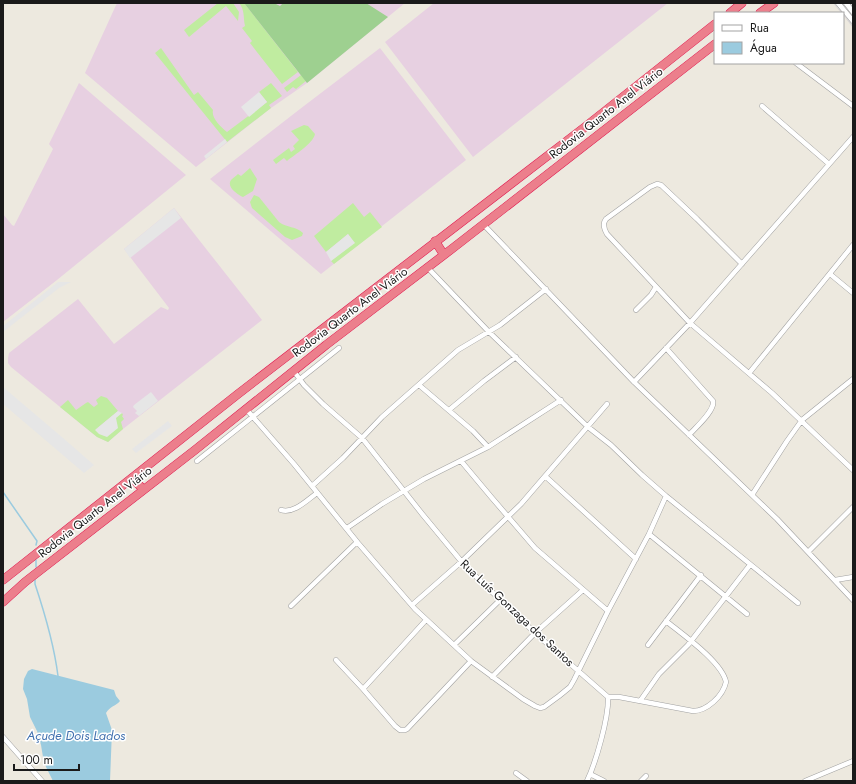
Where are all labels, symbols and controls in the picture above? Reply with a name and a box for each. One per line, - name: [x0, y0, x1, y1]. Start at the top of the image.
- legend: [714, 12, 844, 64]
- text: Rua: [750, 19, 769, 37]
- text: Água: [750, 39, 777, 57]
- street label: Rodovia Quarto Anel Viário: [545, 62, 667, 163]
- street label: Rodovia Quarto Anel Viário: [289, 262, 412, 361]
- street label: Rodovia Quarto Anel Viário: [34, 461, 156, 562]
- street label: Rua Luís Gonzaga dos Santos: [456, 555, 578, 671]
- water label: Açude Dois Lados: [26, 726, 126, 745]
- scale bar: [14, 746, 79, 772]
- text: 100 m: [20, 751, 53, 769]

